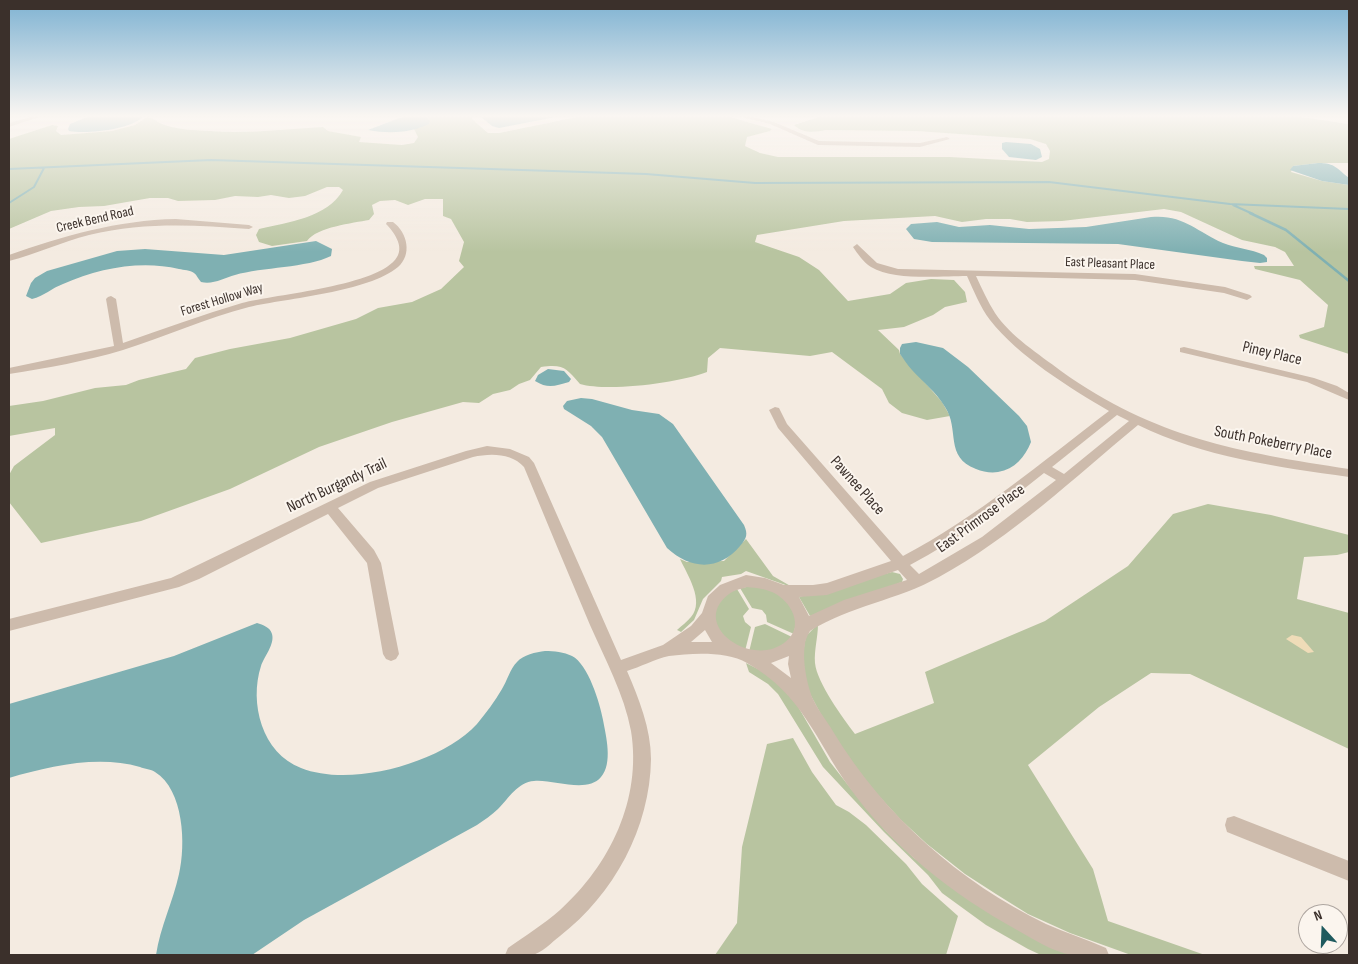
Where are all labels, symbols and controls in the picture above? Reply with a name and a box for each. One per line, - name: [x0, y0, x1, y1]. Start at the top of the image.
- street label: Creek Bend Road: [55, 203, 135, 237]
- street label: East Pleasant Place: [1065, 254, 1155, 274]
- street label: Forest Hollow Way: [179, 280, 265, 320]
- street label: Piney Place: [1240, 338, 1304, 370]
- street label: South Pokeberry Place: [1212, 422, 1334, 464]
- street label: Pawnee Place: [826, 453, 888, 519]
- street label: North Burgandy Trail: [284, 454, 390, 518]
- street label: East Primrose Place: [933, 480, 1029, 558]
- north arrow: [1298, 904, 1348, 954]
- text: N: [1312, 906, 1324, 925]

